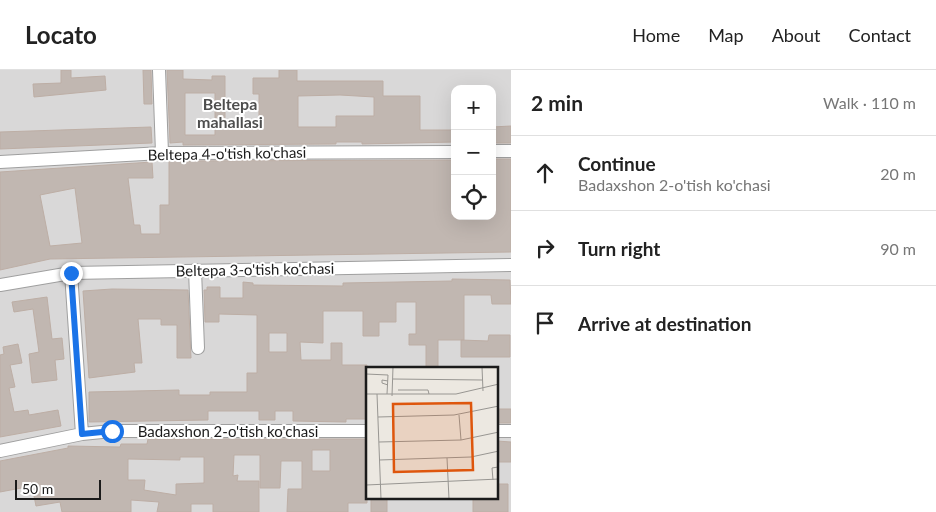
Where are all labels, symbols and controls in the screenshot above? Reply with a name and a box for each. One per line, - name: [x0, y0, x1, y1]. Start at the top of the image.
- text: Locato: [25, 20, 97, 49]
- text: Home: [632, 24, 680, 46]
- text: Map: [708, 24, 744, 46]
- text: About: [772, 24, 821, 46]
- text: Contact: [849, 24, 911, 46]
- map controls: [451, 85, 496, 220]
- button: +: [451, 85, 496, 130]
- text: 2 min: [531, 90, 583, 115]
- text: Walk · 110 m: [823, 93, 916, 112]
- district label: Beltepa mahallasi: [197, 94, 263, 131]
- button: −: [451, 130, 496, 175]
- street label: Beltepa 4-o'tish ko'chasi: [148, 143, 306, 163]
- text: Continue: [578, 152, 656, 175]
- icon: ahead: [531, 159, 559, 187]
- text: 20 m: [880, 164, 916, 183]
- button: locate: [451, 175, 496, 220]
- text: Badaxshon 2-o'tish ko'chasi: [578, 175, 771, 194]
- icon: right: [531, 234, 559, 262]
- text: Turn right: [578, 237, 660, 260]
- text: 90 m: [880, 239, 916, 258]
- street label: Beltepa 3-o'tish ko'chasi: [176, 259, 334, 279]
- route end: [60, 262, 83, 285]
- icon: arrive: [531, 309, 559, 337]
- text: Arrive at destination: [578, 312, 751, 335]
- inset map: [366, 367, 498, 500]
- route start: [101, 420, 124, 443]
- street label: Badaxshon 2-o'tish ko'chasi: [138, 422, 318, 440]
- scale bar: [15, 477, 101, 500]
- text: 50 m: [22, 480, 53, 497]

